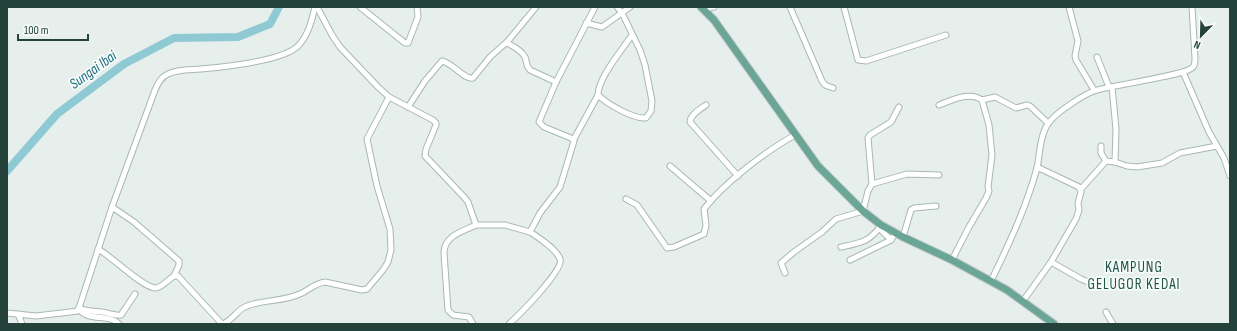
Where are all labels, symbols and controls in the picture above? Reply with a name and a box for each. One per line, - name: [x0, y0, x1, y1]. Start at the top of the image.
- scale bar: [18, 16, 88, 42]
- north arrow: [1181, 16, 1221, 56]
- text: 100 m: [24, 23, 49, 38]
- text: N: [1192, 38, 1203, 52]
- water label: Sungai Ibai: [66, 46, 121, 94]
- district label: KAMPUNG GELUGOR KEDAI: [1087, 258, 1181, 294]

